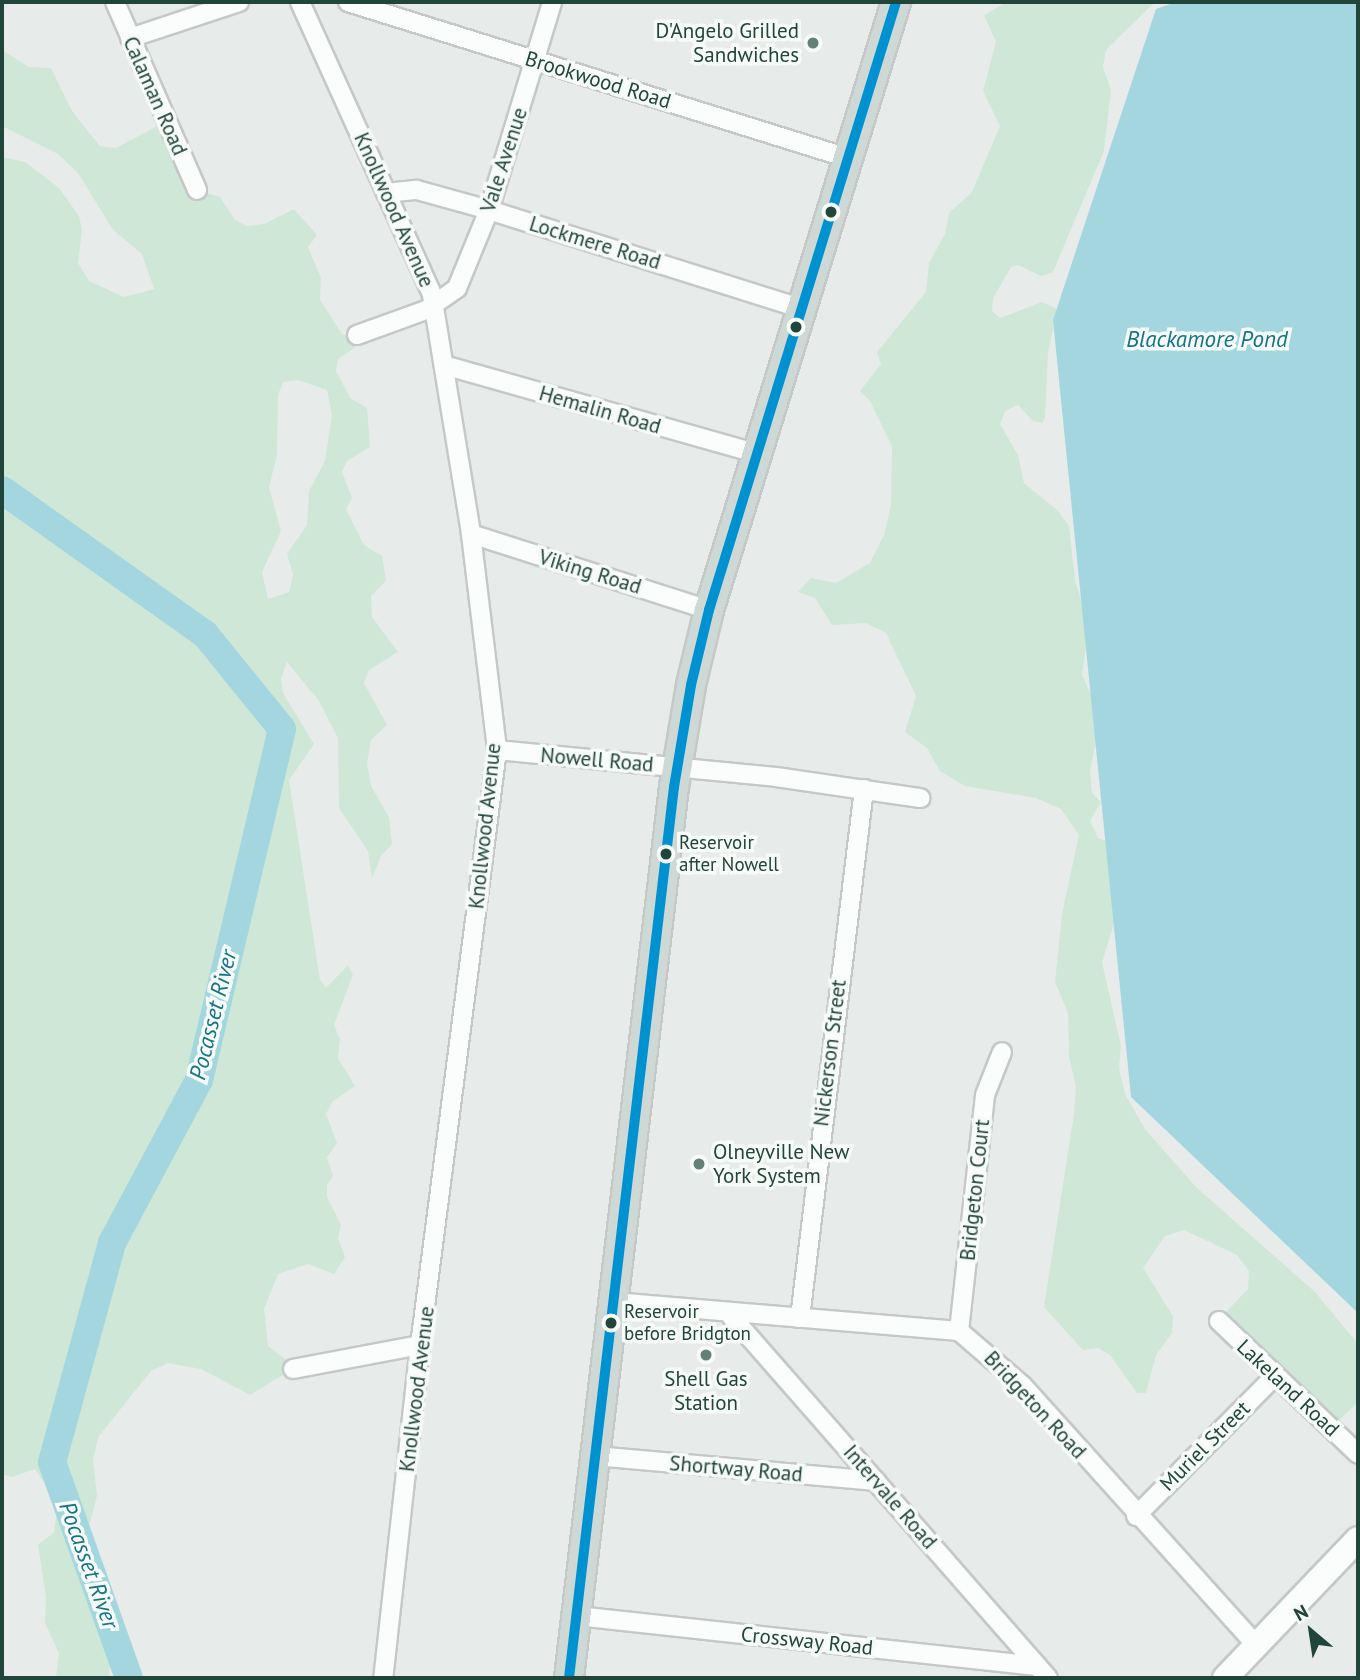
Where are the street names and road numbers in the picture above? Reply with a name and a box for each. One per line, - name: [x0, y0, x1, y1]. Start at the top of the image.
- street label: Calaman Road: [118, 33, 192, 159]
- street label: Brookwood Road: [522, 46, 674, 114]
- street label: Vale Avenue: [475, 104, 533, 216]
- street label: Knollwood Avenue: [348, 128, 440, 292]
- street label: Lockmere Road: [526, 211, 664, 275]
- street label: Hemalin Road: [536, 381, 664, 439]
- street label: Viking Road: [536, 544, 644, 600]
- street label: Knollwood Avenue: [464, 741, 506, 911]
- street label: Nowell Road: [539, 743, 655, 777]
- street label: Nickerson Street: [808, 978, 852, 1128]
- street label: Bridgeton Court: [955, 1118, 995, 1262]
- street label: Knollwood Avenue: [394, 1304, 440, 1474]
- street label: Lakeland Road: [1232, 1334, 1344, 1442]
- street label: Bridgeton Road: [979, 1346, 1091, 1464]
- street label: Muriel Street: [1155, 1396, 1255, 1496]
- street label: Intervale Road: [838, 1440, 942, 1554]
- street label: Shortway Road: [668, 1451, 804, 1487]
- street label: Crossway Road: [739, 1621, 875, 1661]

